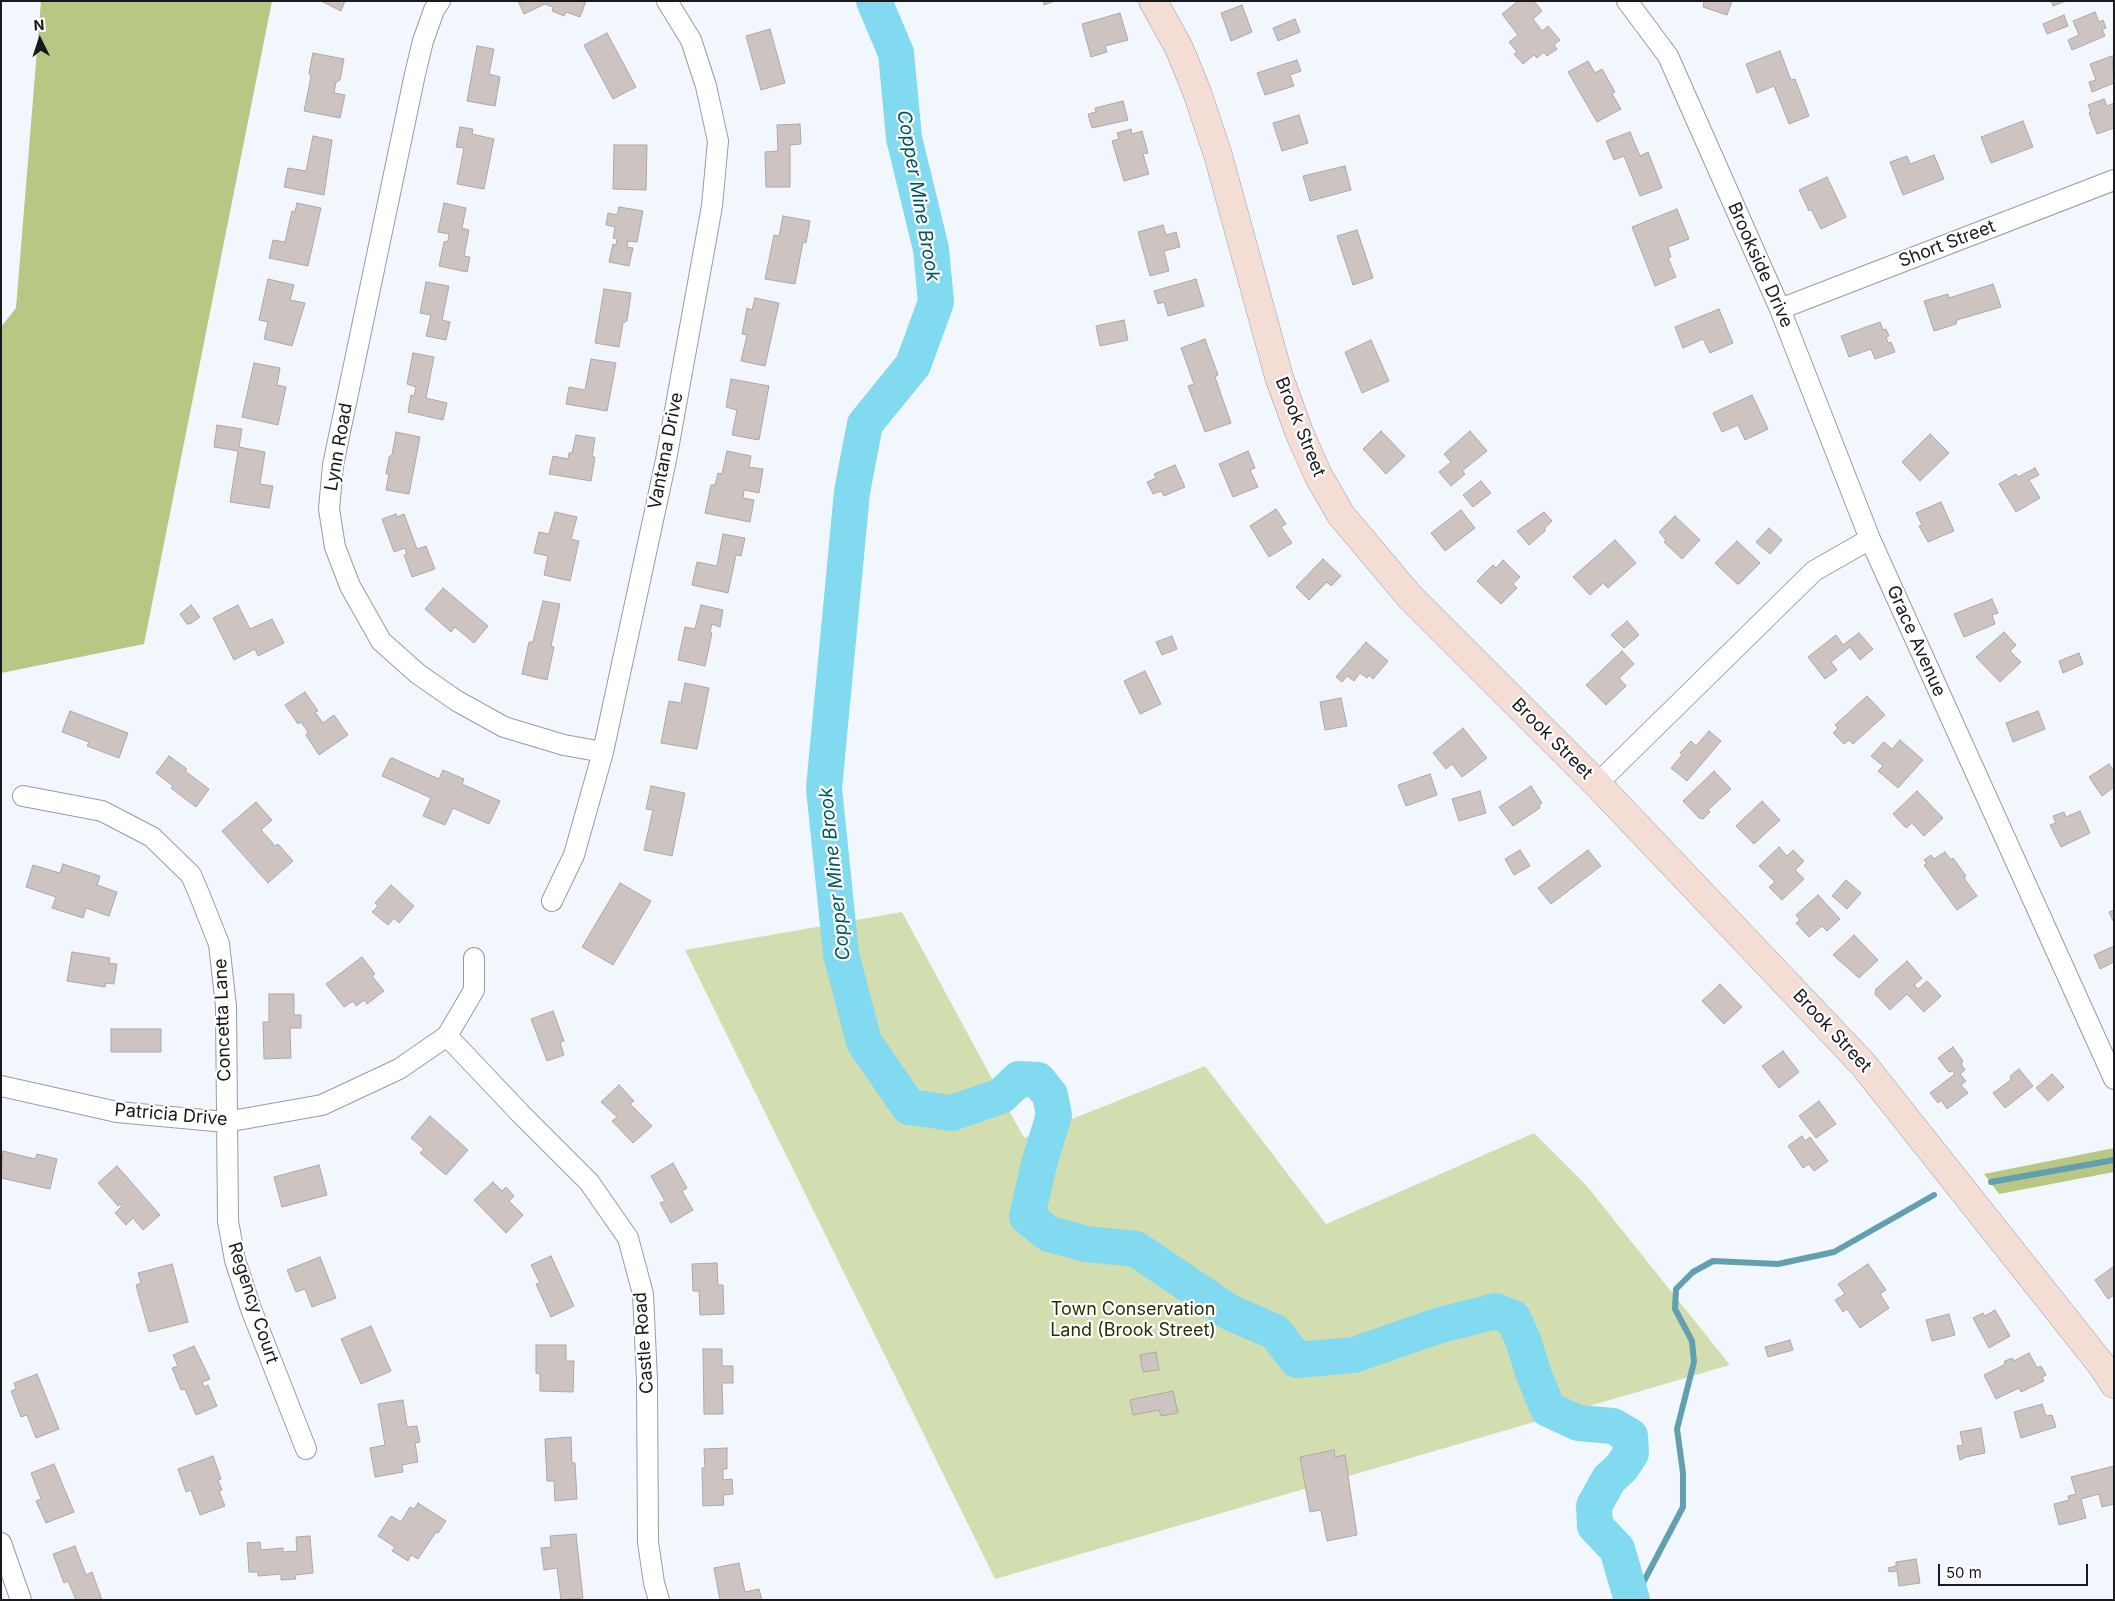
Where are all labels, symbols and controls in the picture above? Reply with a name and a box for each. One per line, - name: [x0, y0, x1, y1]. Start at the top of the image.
- north arrow: [15, 15, 65, 65]
- text: N: [33, 16, 45, 33]
- water label: Copper Mine Brook: [892, 108, 944, 284]
- street label: Brookside Drive: [1723, 199, 1797, 331]
- street label: Short Street: [1896, 216, 1998, 272]
- street label: Brook Street: [1270, 374, 1330, 480]
- street label: Vantana Drive: [644, 391, 688, 511]
- street label: Lynn Road: [321, 401, 357, 493]
- street label: Grace Avenue: [1882, 582, 1950, 700]
- street label: Brook Street: [1507, 694, 1597, 784]
- water label: Copper Mine Brook: [815, 786, 855, 962]
- street label: Concetta Lane: [210, 958, 236, 1082]
- street label: Brook Street: [1788, 985, 1876, 1077]
- street label: Patricia Drive: [114, 1099, 228, 1131]
- street label: Regency Court: [223, 1239, 283, 1367]
- street label: Castle Road: [630, 1291, 658, 1395]
- park label: Town Conservation Land (Brook Street): [1050, 1299, 1216, 1342]
- scale bar: [1940, 1554, 2090, 1586]
- text: 50 m: [1946, 1563, 1982, 1582]

